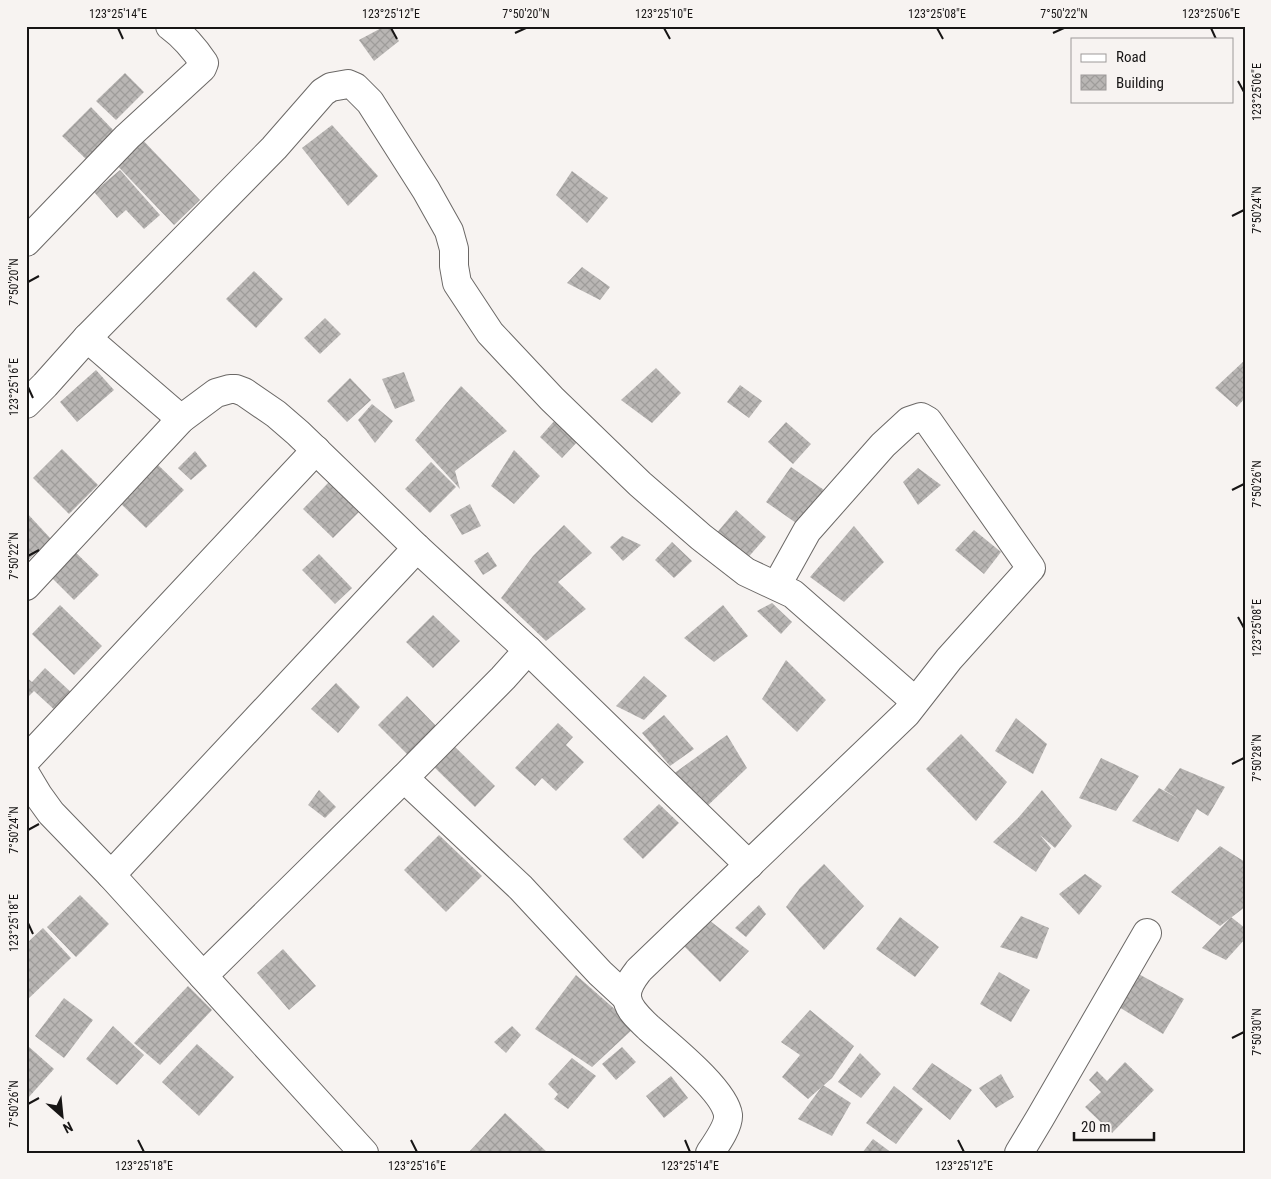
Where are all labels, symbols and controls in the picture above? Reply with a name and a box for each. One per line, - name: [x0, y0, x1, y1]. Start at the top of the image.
- text: 123°25'14"E: [89, 7, 147, 21]
- text: 123°25'12"E: [362, 7, 420, 21]
- text: 7°50'20"N: [502, 7, 550, 21]
- text: 123°25'10"E: [635, 7, 693, 21]
- text: 123°25'08"E: [908, 7, 966, 21]
- text: 7°50'22"N: [1040, 7, 1088, 21]
- text: 123°25'06"E: [1182, 7, 1240, 21]
- legend: [1071, 38, 1234, 102]
- text: Road: [1116, 48, 1146, 66]
- text: 123°25'06"E: [1250, 63, 1264, 121]
- text: Building: [1116, 74, 1164, 92]
- text: 7°50'24"N: [1250, 186, 1264, 234]
- text: 7°50'20"N: [7, 258, 21, 306]
- text: 123°25'16"E: [7, 358, 21, 416]
- text: 7°50'26"N: [1250, 460, 1264, 508]
- text: 7°50'22"N: [7, 532, 21, 580]
- text: 123°25'08"E: [1250, 599, 1264, 657]
- text: 7°50'28"N: [1250, 734, 1264, 782]
- text: 7°50'24"N: [7, 806, 21, 854]
- text: 123°25'18"E: [7, 894, 21, 952]
- text: 7°50'30"N: [1250, 1008, 1264, 1056]
- text: 7°50'26"N: [7, 1080, 21, 1128]
- north arrow: [38, 1092, 88, 1142]
- scale bar: [1074, 1109, 1154, 1141]
- text: 20 m: [1081, 1118, 1111, 1136]
- text: N: [60, 1119, 75, 1137]
- text: 123°25'18"E: [115, 1159, 173, 1173]
- text: 123°25'16"E: [388, 1159, 446, 1173]
- text: 123°25'14"E: [661, 1159, 719, 1173]
- text: 123°25'12"E: [935, 1159, 993, 1173]

